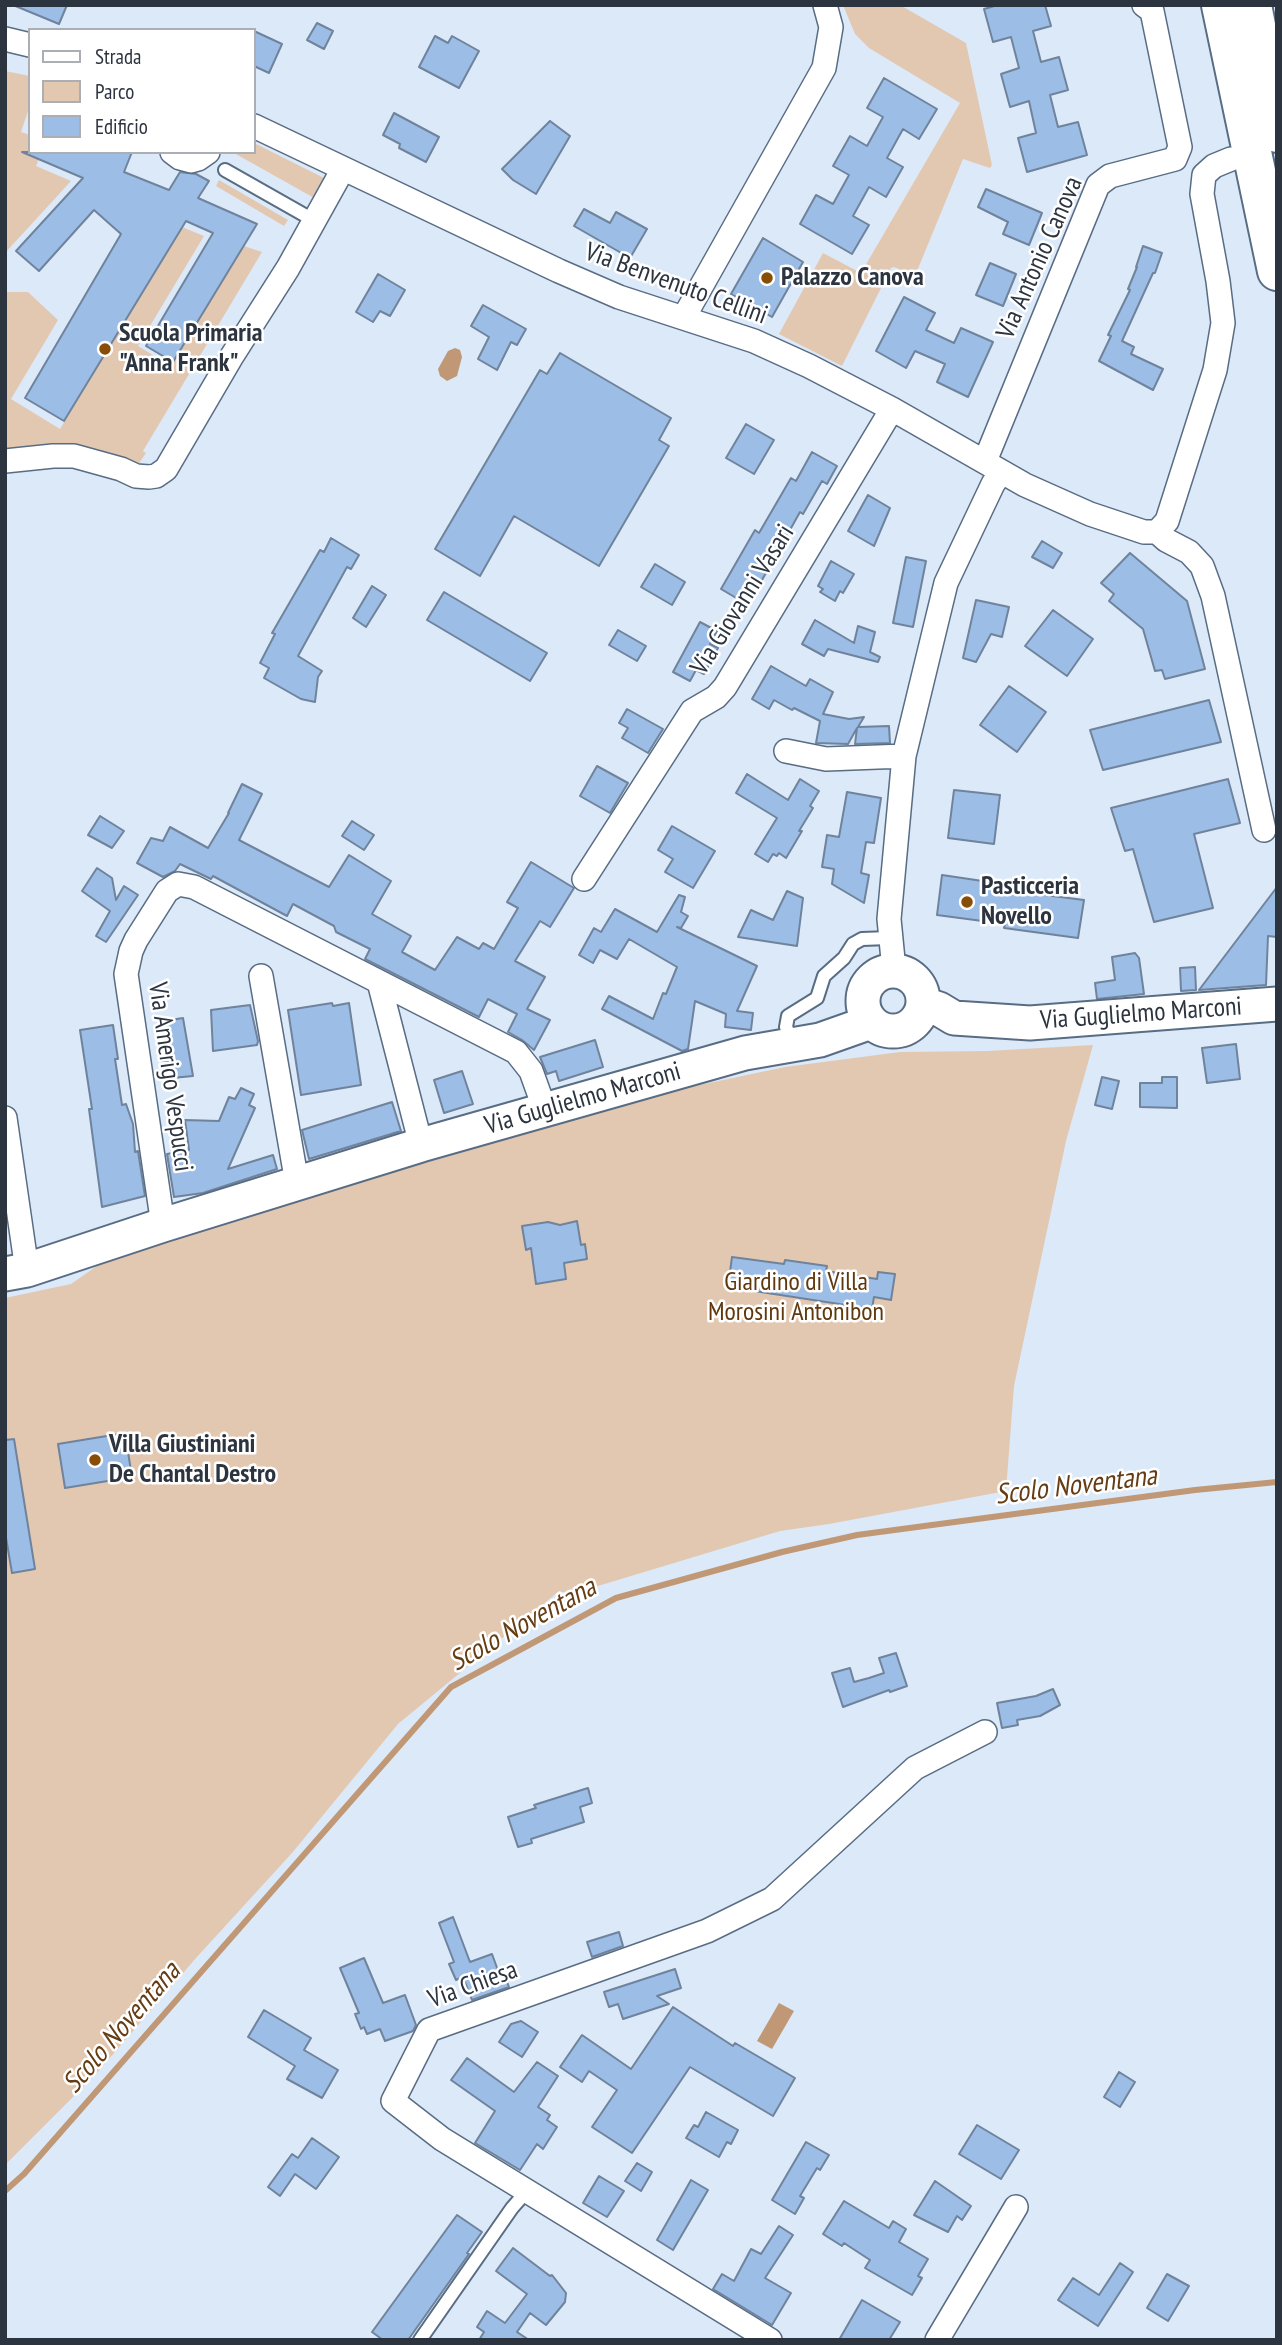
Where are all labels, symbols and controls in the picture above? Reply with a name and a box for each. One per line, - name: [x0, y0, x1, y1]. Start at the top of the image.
- legend: [28, 28, 256, 154]
- text: Strada: [95, 43, 141, 70]
- text: Parco: [95, 78, 134, 105]
- text: Edificio: [95, 113, 148, 140]
- street label: Via Antonio Canova: [990, 172, 1090, 344]
- street label: Via Benvenuto Cellini: [580, 237, 772, 331]
- place label: Palazzo Canova: [781, 262, 924, 294]
- marker: Palazzo Canova: [759, 270, 775, 286]
- place label: Scuola Primaria "Anna Frank": [119, 318, 263, 380]
- marker: Scuola Primaria "Anna Frank": [97, 341, 113, 357]
- street label: Via Giovanni Vasari: [685, 519, 801, 681]
- place label: Pasticceria Novello: [981, 871, 1079, 932]
- marker: Pasticceria Novello: [959, 894, 975, 910]
- street label: Via Amerigo Vespucci: [141, 980, 199, 1174]
- street label: Via Guglielmo Marconi: [1039, 991, 1243, 1037]
- street label: Via Guglielmo Marconi: [481, 1056, 685, 1142]
- park label: Giardino di Villa Morosini Antonibon: [708, 1267, 884, 1328]
- place label: Villa Giustiniani De Chantal Destro: [109, 1429, 276, 1490]
- marker: Villa Giustiniani De Chantal Destro: [87, 1452, 103, 1468]
- water label: Scolo Noventana: [993, 1459, 1159, 1513]
- water label: Scolo Noventana: [444, 1571, 602, 1679]
- street label: Via Chiesa: [424, 1955, 522, 2015]
- water label: Scolo Noventana: [56, 1956, 188, 2100]

